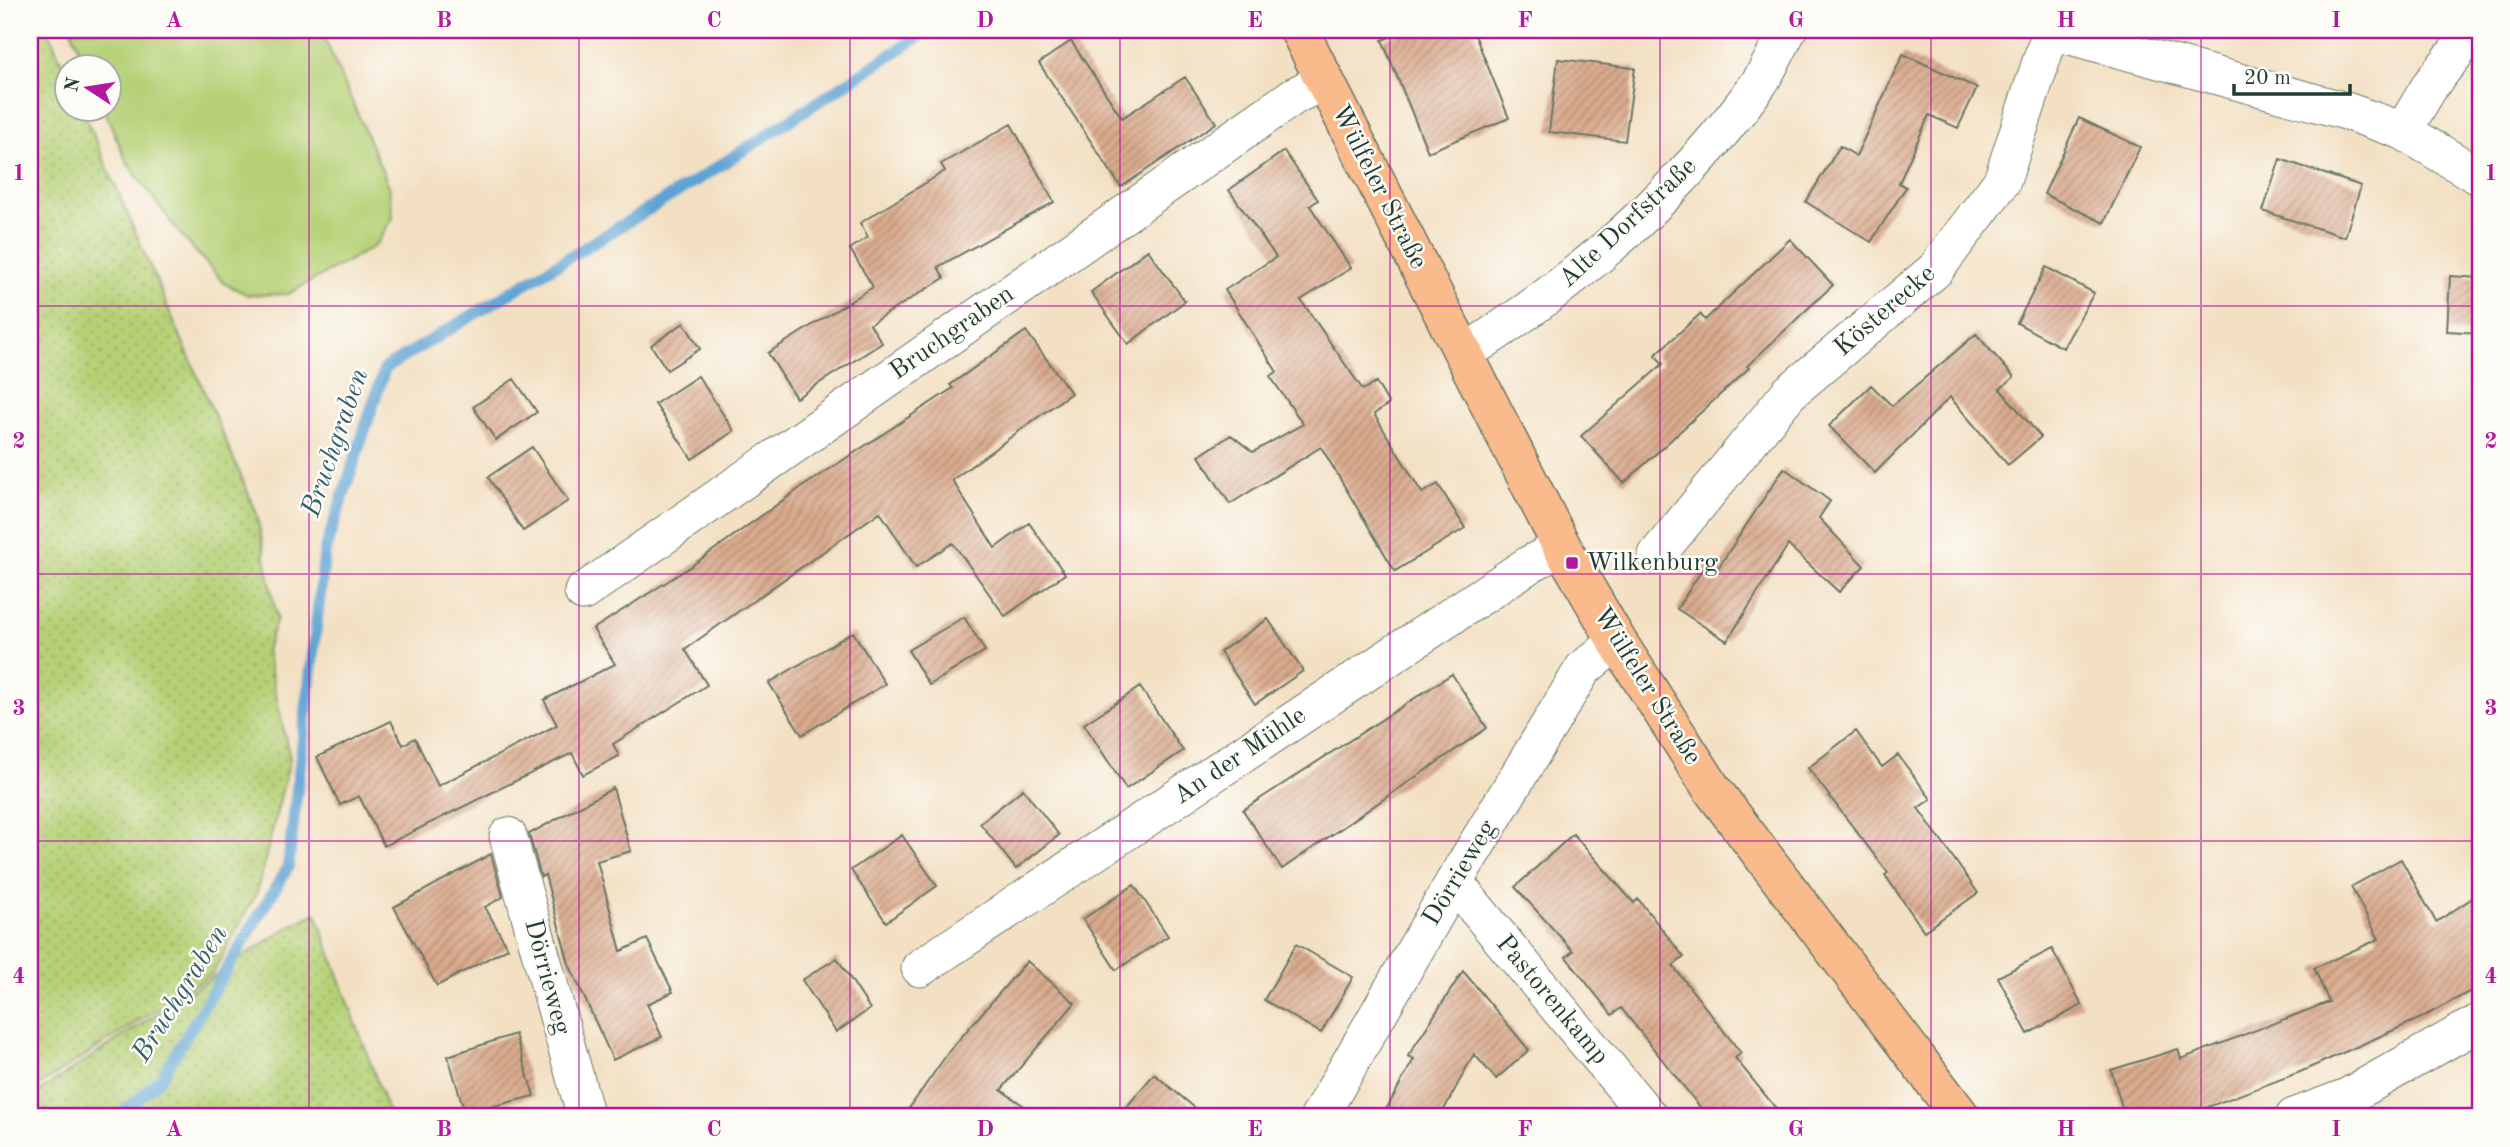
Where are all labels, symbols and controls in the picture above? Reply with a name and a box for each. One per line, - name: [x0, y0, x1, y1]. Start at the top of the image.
- text: A: [165, 9, 183, 32]
- text: B: [436, 9, 452, 32]
- text: C: [706, 9, 722, 32]
- text: D: [976, 9, 994, 32]
- text: E: [1247, 9, 1263, 32]
- text: F: [1517, 9, 1533, 32]
- text: G: [1788, 9, 1804, 32]
- text: H: [2057, 9, 2075, 32]
- text: I: [2331, 9, 2341, 32]
- north arrow: [52, 52, 122, 122]
- scale bar: [2234, 52, 2349, 96]
- text: 20 m: [2244, 68, 2291, 89]
- text: N: [63, 75, 85, 94]
- street label: Wülfeler Straße: [1326, 101, 1432, 273]
- street label: Alte Dorfstraße: [1554, 153, 1702, 293]
- text: 1: [12, 162, 26, 185]
- text: 1: [2484, 162, 2498, 185]
- street label: Kösterecke: [1830, 260, 1940, 362]
- street label: Bruchgraben: [885, 281, 1019, 385]
- water label: Bruchgraben: [297, 365, 374, 522]
- text: 2: [12, 430, 26, 453]
- text: 2: [2484, 430, 2498, 453]
- place label: Wilkenburg: [1586, 550, 1718, 576]
- marker: Wilkenburg: [1564, 555, 1580, 571]
- street label: Wülfeler Straße: [1588, 603, 1706, 769]
- text: 3: [12, 697, 26, 720]
- text: 3: [2484, 697, 2498, 720]
- street label: An der Mühle: [1169, 702, 1311, 810]
- street label: Dörrieweg: [1418, 816, 1502, 930]
- street label: Dörrieweg: [519, 916, 575, 1038]
- water label: Bruchgraben: [128, 921, 234, 1068]
- street label: Pastorenkamp: [1491, 930, 1613, 1070]
- text: 4: [12, 965, 26, 988]
- text: 4: [2484, 965, 2498, 988]
- text: A: [165, 1118, 183, 1141]
- text: B: [436, 1118, 452, 1141]
- text: C: [706, 1118, 722, 1141]
- text: D: [976, 1118, 994, 1141]
- text: E: [1247, 1118, 1263, 1141]
- text: F: [1517, 1118, 1533, 1141]
- text: G: [1788, 1118, 1804, 1141]
- text: H: [2057, 1118, 2075, 1141]
- text: I: [2331, 1118, 2341, 1141]

